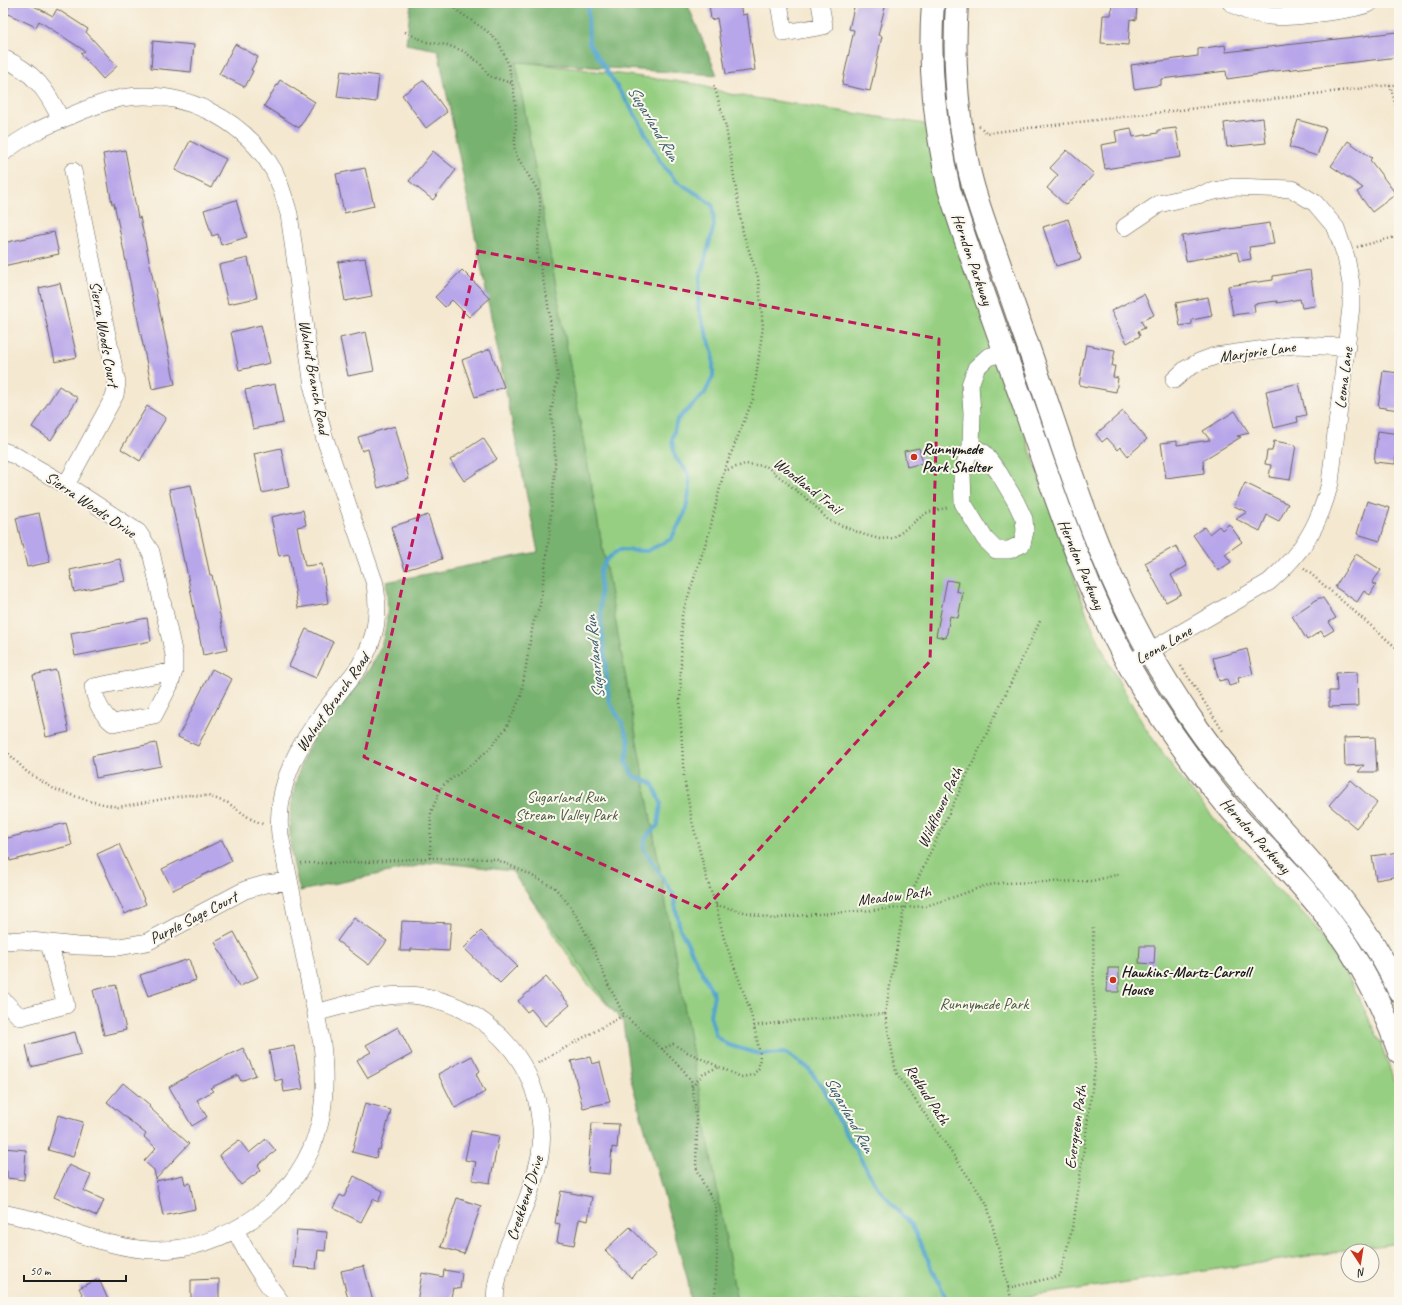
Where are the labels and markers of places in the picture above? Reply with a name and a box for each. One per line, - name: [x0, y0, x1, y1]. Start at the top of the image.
- place label: Runnymede Park Shelter: [922, 439, 994, 477]
- marker: Runnymede Park Shelter: [909, 452, 919, 462]
- place label: Hawkins-Martz-Carroll House: [1121, 962, 1254, 1000]
- marker: Hawkins-Martz-Carroll House: [1108, 975, 1118, 985]

